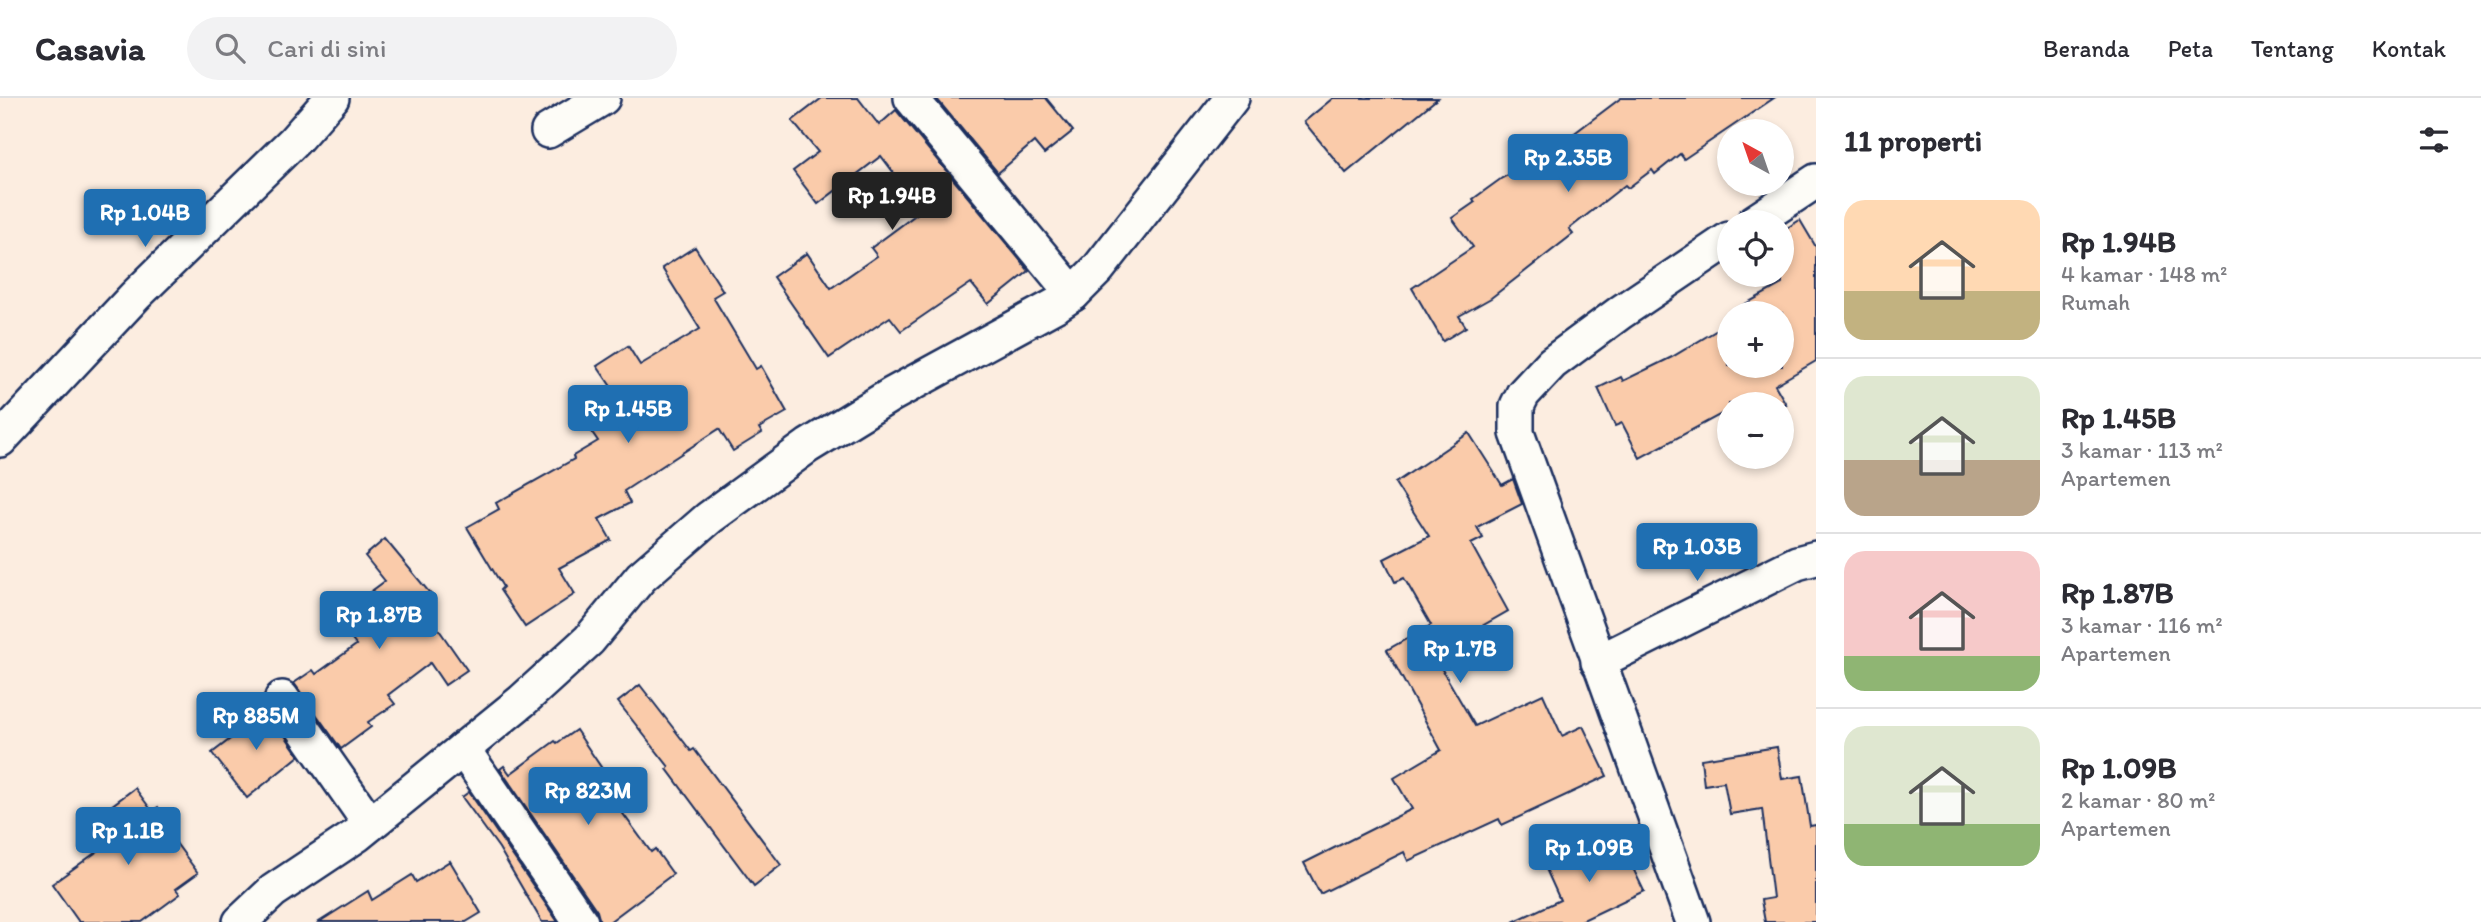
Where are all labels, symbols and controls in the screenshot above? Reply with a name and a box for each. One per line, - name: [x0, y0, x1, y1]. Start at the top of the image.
- search box: [187, 17, 677, 80]
- text: Casavia: [35, 29, 145, 68]
- icon: search: [211, 29, 249, 67]
- text: Cari di sini: [267, 32, 386, 64]
- text: Beranda: [2043, 34, 2130, 63]
- text: Peta: [2168, 34, 2213, 63]
- text: Tentang: [2251, 34, 2334, 63]
- text: Kontak: [2372, 34, 2446, 63]
- north arrow: [1717, 119, 1794, 196]
- map controls: [1717, 119, 1794, 469]
- icon: filters: [2415, 121, 2453, 159]
- text: 11 properti: [1844, 122, 1982, 159]
- pin: Rp 2.35B: [1496, 134, 1640, 194]
- text: Rp 2.35B: [1524, 143, 1612, 171]
- pin: Rp 1.94B: [820, 172, 964, 232]
- text: Rp 1.94B: [848, 181, 936, 209]
- pin: Rp 1.04B: [73, 190, 217, 249]
- text: Rp 1.04B: [100, 198, 190, 226]
- button: locate: [1717, 210, 1794, 287]
- text: Rp 1.94B: [2061, 223, 2176, 260]
- icon: home: [1900, 228, 1984, 312]
- text: 4 kamar · 148 m²: [2061, 260, 2228, 288]
- text: Rumah: [2061, 288, 2130, 316]
- button: +: [1717, 301, 1794, 378]
- pin: Rp 1.45B: [556, 386, 700, 445]
- button: −: [1717, 392, 1794, 469]
- text: Rp 1.45B: [584, 394, 672, 422]
- text: Rp 1.45B: [2061, 399, 2176, 436]
- icon: home: [1900, 404, 1984, 488]
- text: 3 kamar · 113 m²: [2061, 436, 2223, 464]
- text: Apartemen: [2061, 464, 2171, 492]
- pin: Rp 1.03B: [1625, 524, 1769, 583]
- text: Rp 1.03B: [1652, 532, 1742, 560]
- text: Rp 1.87B: [2061, 574, 2174, 611]
- icon: home: [1900, 579, 1984, 663]
- pin: Rp 1.87B: [307, 592, 451, 651]
- text: Rp 1.87B: [336, 600, 422, 628]
- text: 3 kamar · 116 m²: [2061, 611, 2223, 639]
- pin: Rp 1.7B: [1395, 626, 1525, 685]
- text: Rp 1.7B: [1423, 634, 1497, 662]
- text: Apartemen: [2061, 639, 2171, 667]
- pin: Rp 885M: [191, 692, 321, 752]
- text: Rp 885M: [212, 701, 300, 729]
- text: Rp 1.09B: [2061, 749, 2177, 786]
- icon: home: [1900, 754, 1984, 838]
- pin: Rp 823M: [523, 768, 653, 827]
- text: Rp 823M: [544, 776, 632, 804]
- text: 2 kamar · 80 m²: [2061, 786, 2215, 814]
- pin: Rp 1.1B: [63, 808, 193, 867]
- text: Apartemen: [2061, 814, 2171, 842]
- text: Rp 1.1B: [92, 816, 164, 844]
- pin: Rp 1.09B: [1517, 824, 1661, 884]
- text: Rp 1.09B: [1545, 833, 1633, 861]

